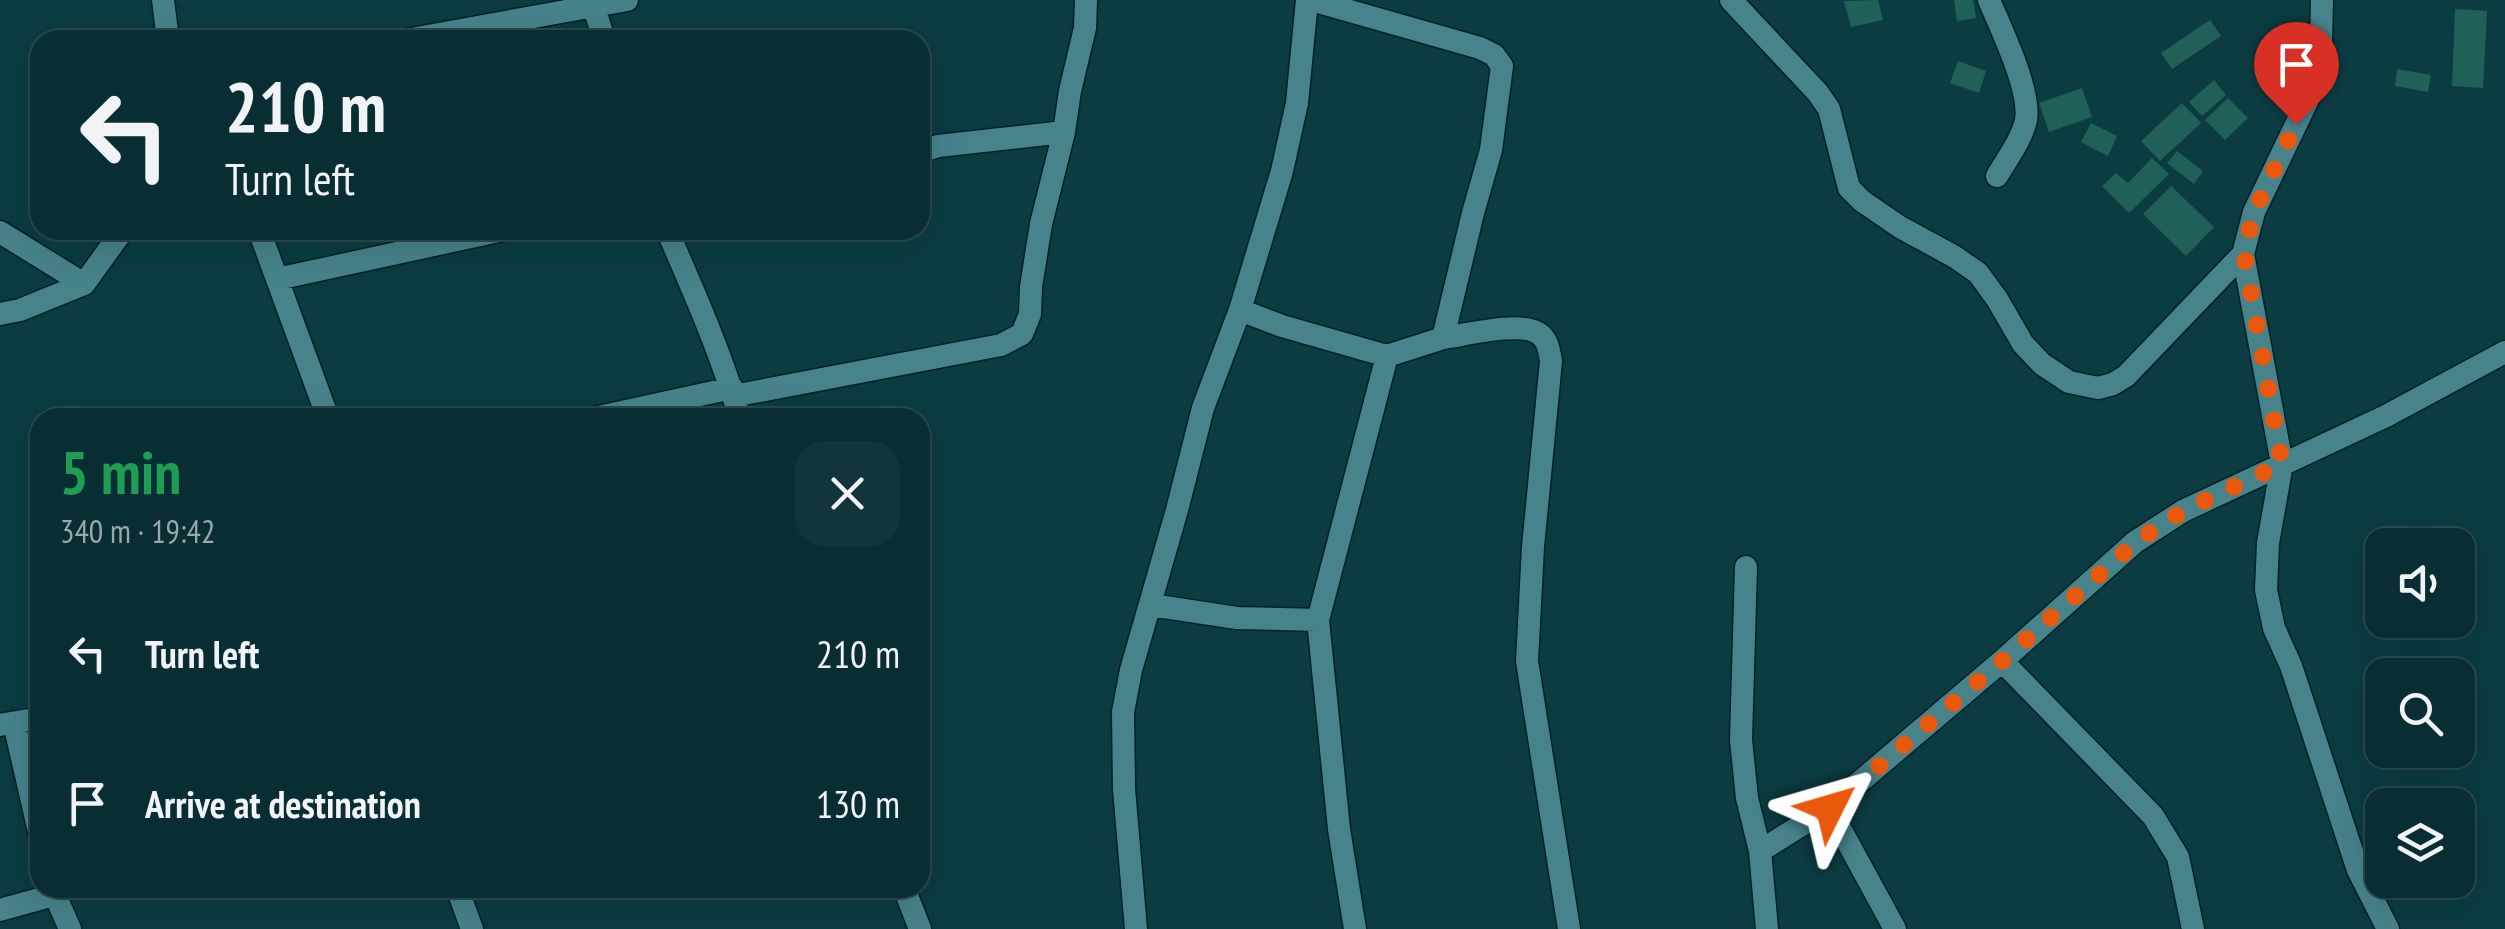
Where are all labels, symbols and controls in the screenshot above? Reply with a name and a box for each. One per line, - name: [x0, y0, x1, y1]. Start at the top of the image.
- pin: [2254, 22, 2339, 125]
- icon: arrive: [2269, 37, 2324, 92]
- text: 210 m: [225, 61, 386, 151]
- icon: left: [60, 70, 190, 200]
- text: Turn left: [225, 149, 355, 207]
- text: 5 min: [60, 433, 181, 511]
- button: close: [795, 441, 900, 546]
- text: 340 m · 19:42: [60, 510, 215, 552]
- map controls: [2365, 528, 2475, 898]
- button: sound: [2365, 528, 2475, 638]
- icon: left: [60, 626, 115, 681]
- text: Turn left: [145, 629, 259, 678]
- text: 210 m: [816, 629, 900, 678]
- button: search: [2365, 658, 2475, 768]
- position arrow: [1778, 756, 1882, 860]
- icon: arrive: [60, 776, 115, 831]
- text: Arrive at destination: [145, 779, 421, 828]
- text: 130 m: [816, 779, 900, 828]
- button: layers: [2365, 788, 2475, 898]

